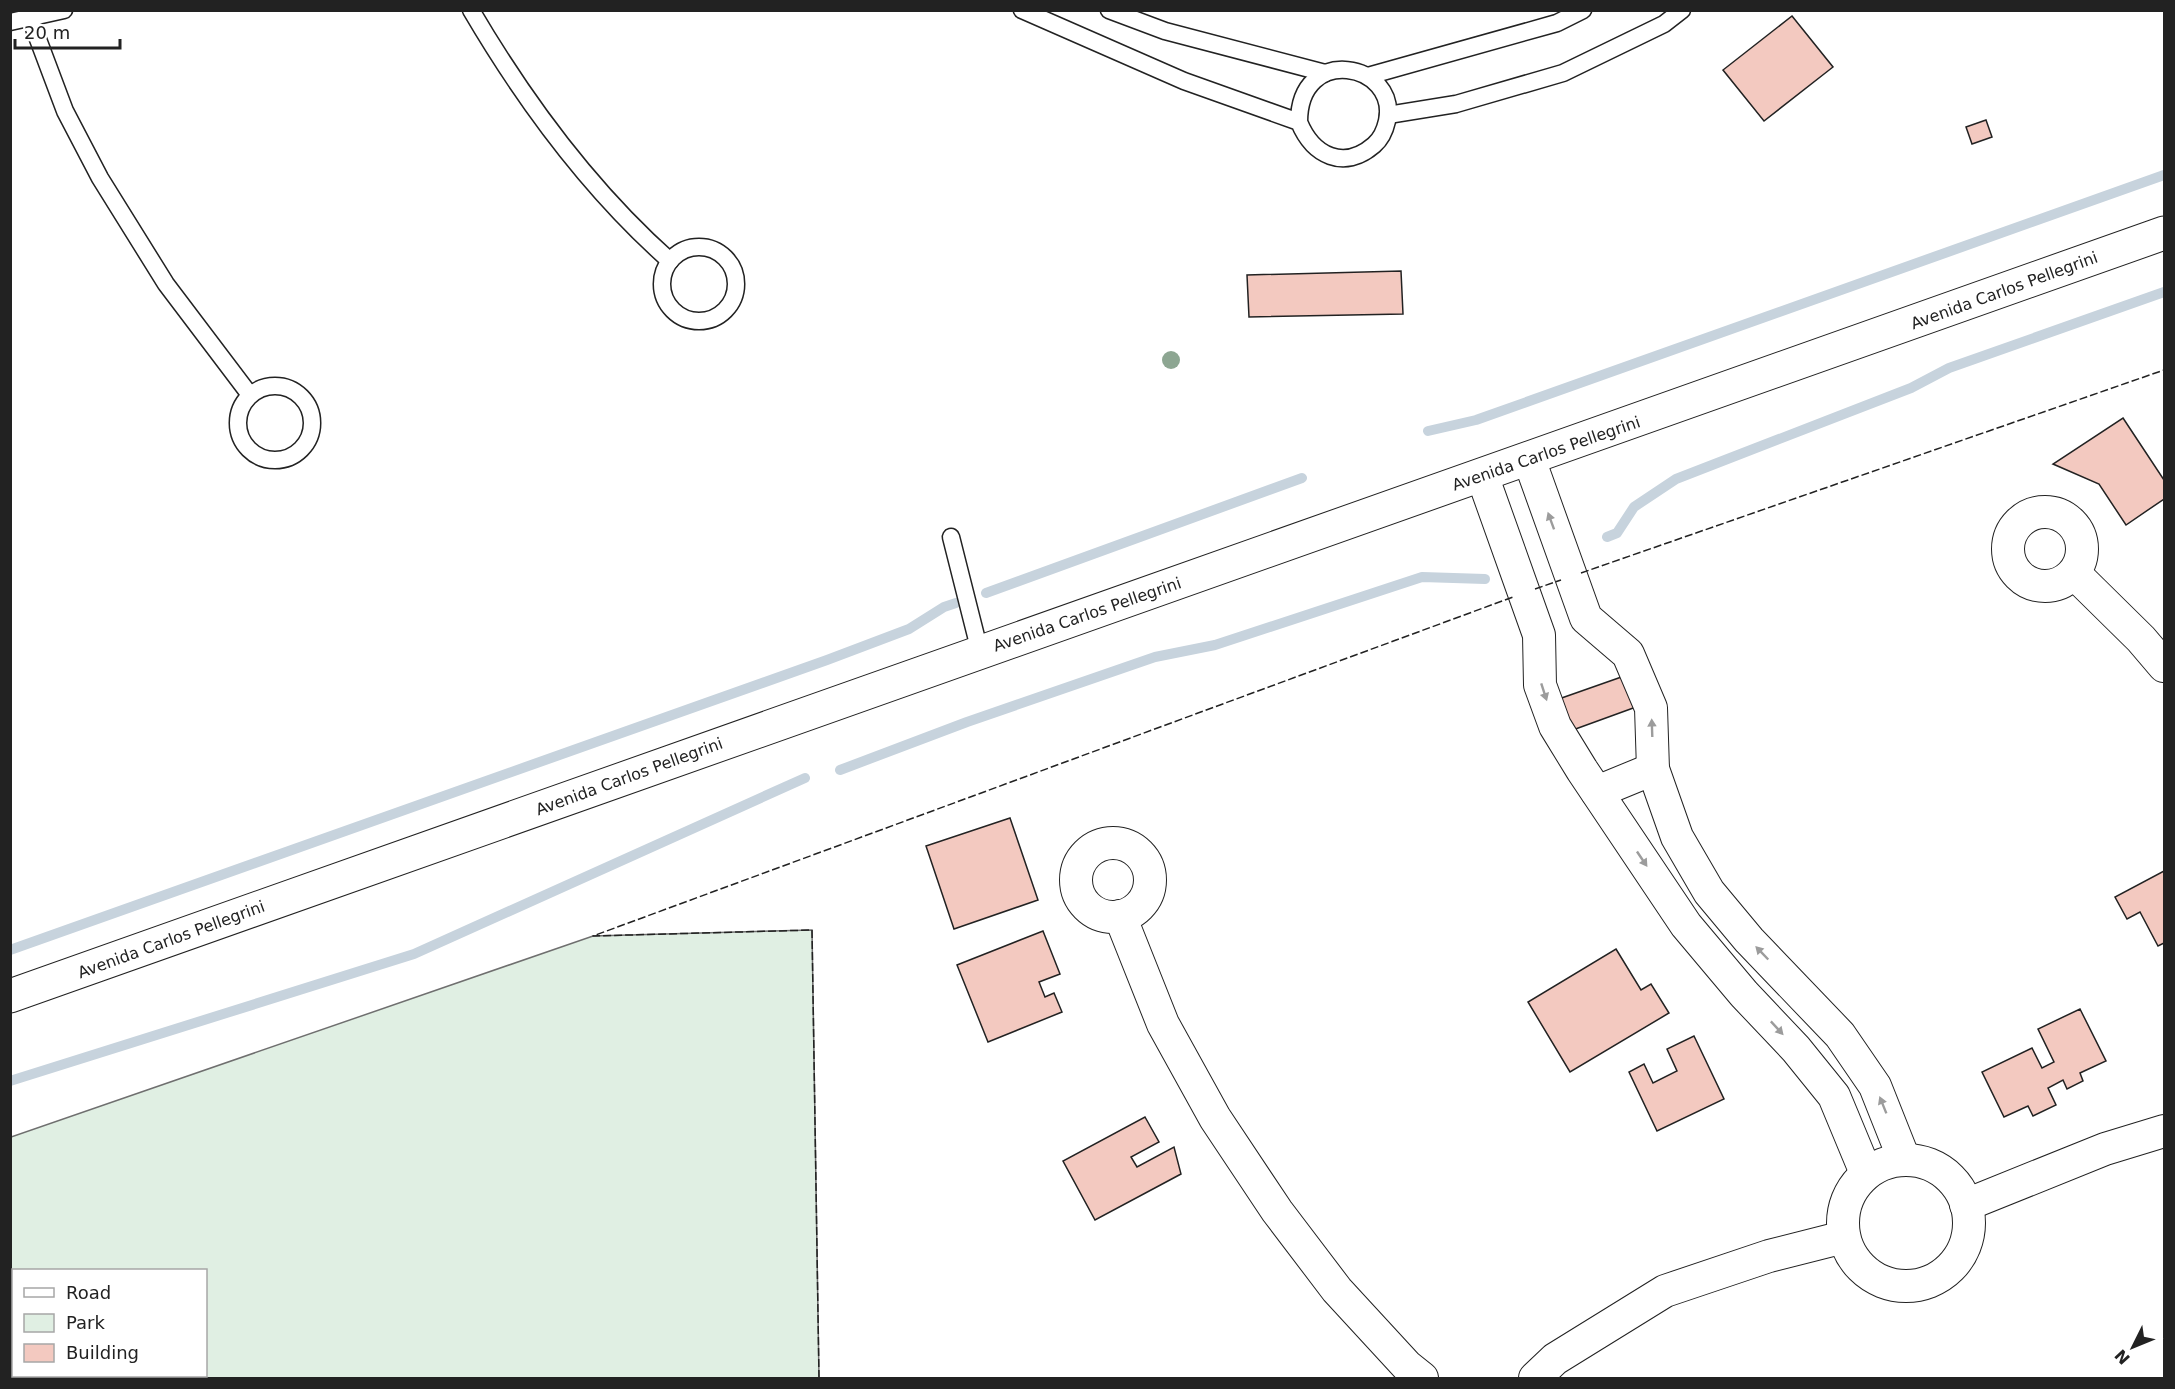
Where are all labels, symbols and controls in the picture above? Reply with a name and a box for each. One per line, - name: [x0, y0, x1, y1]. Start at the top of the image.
- scale bar: [15, 12, 120, 50]
- text: 20 m: [24, 22, 70, 43]
- street label: Avenida Carlos Pellegrini: [1908, 248, 2100, 333]
- street label: Avenida Carlos Pellegrini: [1450, 412, 1643, 495]
- one-way arrow: [1546, 512, 1556, 530]
- street label: Avenida Carlos Pellegrini: [991, 573, 1184, 656]
- one-way arrow: [1539, 683, 1549, 701]
- one-way arrow: [1647, 719, 1656, 738]
- street label: Avenida Carlos Pellegrini: [533, 734, 725, 819]
- one-way arrow: [1637, 851, 1648, 868]
- street label: Avenida Carlos Pellegrini: [75, 897, 267, 982]
- one-way arrow: [1756, 947, 1770, 961]
- one-way arrow: [1769, 1021, 1783, 1035]
- one-way arrow: [1878, 1096, 1887, 1114]
- legend: [12, 1269, 207, 1377]
- text: Road: [66, 1282, 111, 1303]
- text: Park: [66, 1312, 105, 1333]
- north arrow: [2103, 1317, 2163, 1377]
- text: Building: [66, 1342, 139, 1363]
- text: N: [2111, 1346, 2134, 1368]

